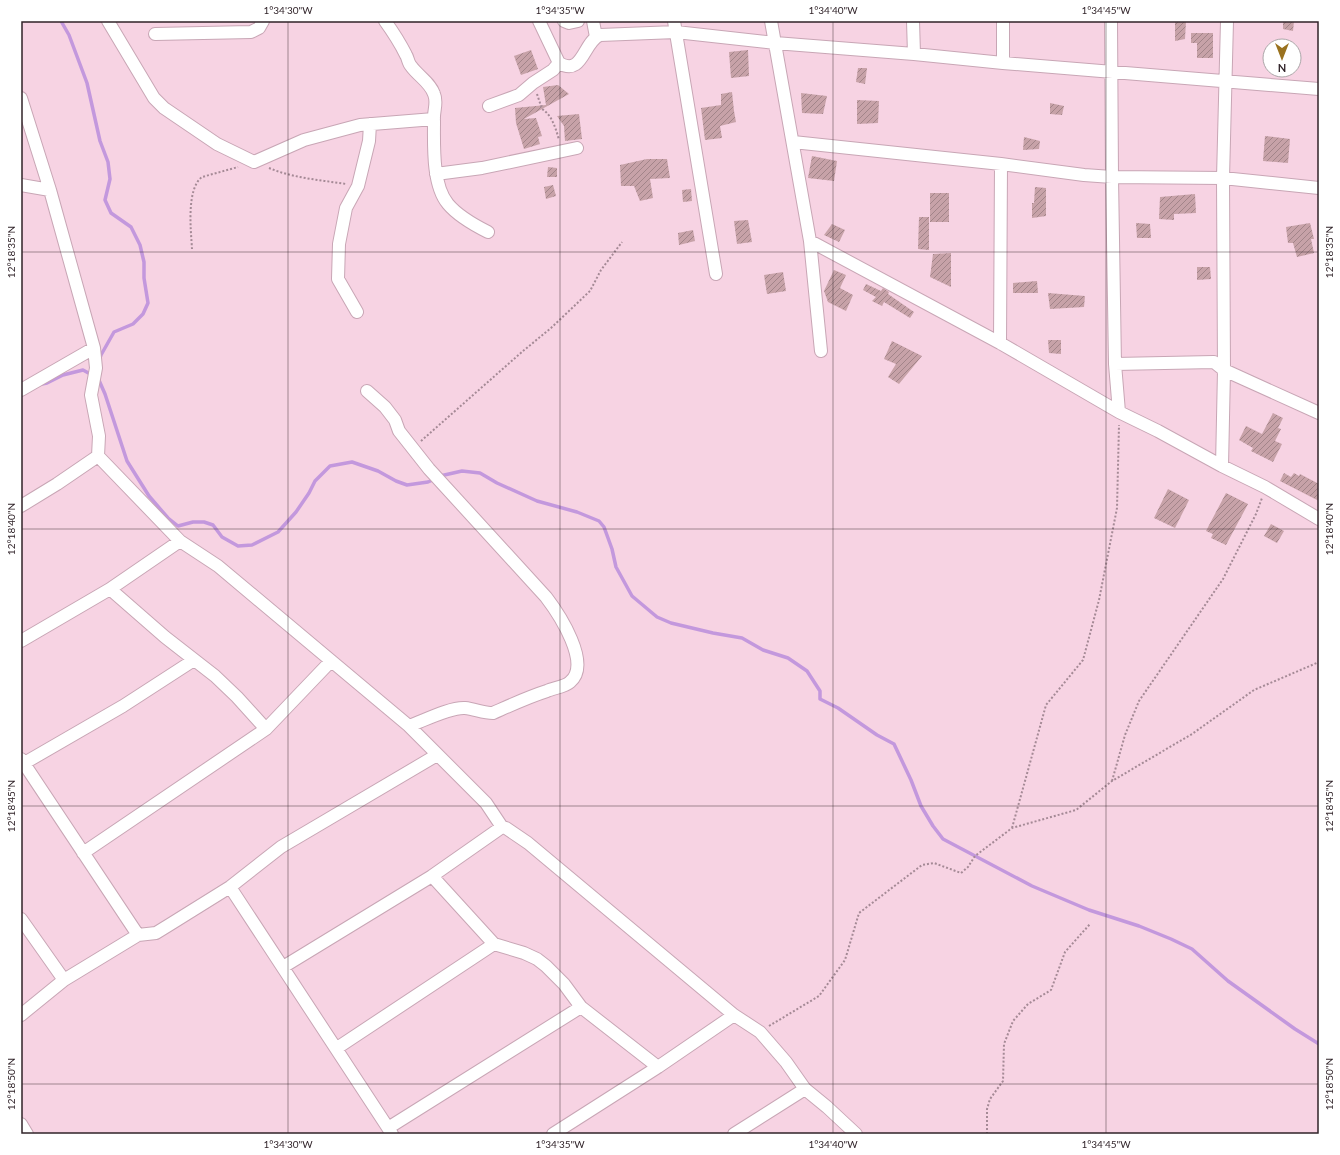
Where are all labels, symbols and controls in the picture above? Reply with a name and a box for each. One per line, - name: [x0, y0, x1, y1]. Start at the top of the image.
- text: 1°34'30"W: [263, 4, 313, 16]
- text: 1°34'35"W: [535, 4, 585, 16]
- text: 1°34'40"W: [808, 4, 858, 16]
- text: 1°34'45"W: [1081, 4, 1131, 16]
- north arrow: [1262, 38, 1302, 78]
- text: N: [1278, 62, 1286, 75]
- text: 12°18'35"N: [5, 226, 17, 278]
- text: 12°18'35"N: [1323, 226, 1335, 278]
- text: 12°18'40"N: [5, 503, 17, 555]
- text: 12°18'40"N: [1323, 503, 1335, 555]
- text: 12°18'45"N: [5, 780, 17, 832]
- text: 12°18'45"N: [1323, 780, 1335, 832]
- text: 12°18'50"N: [5, 1058, 17, 1110]
- text: 12°18'50"N: [1323, 1058, 1335, 1110]
- text: 1°34'30"W: [263, 1138, 313, 1150]
- text: 1°34'35"W: [535, 1138, 585, 1150]
- text: 1°34'40"W: [808, 1138, 858, 1150]
- text: 1°34'45"W: [1081, 1138, 1131, 1150]

